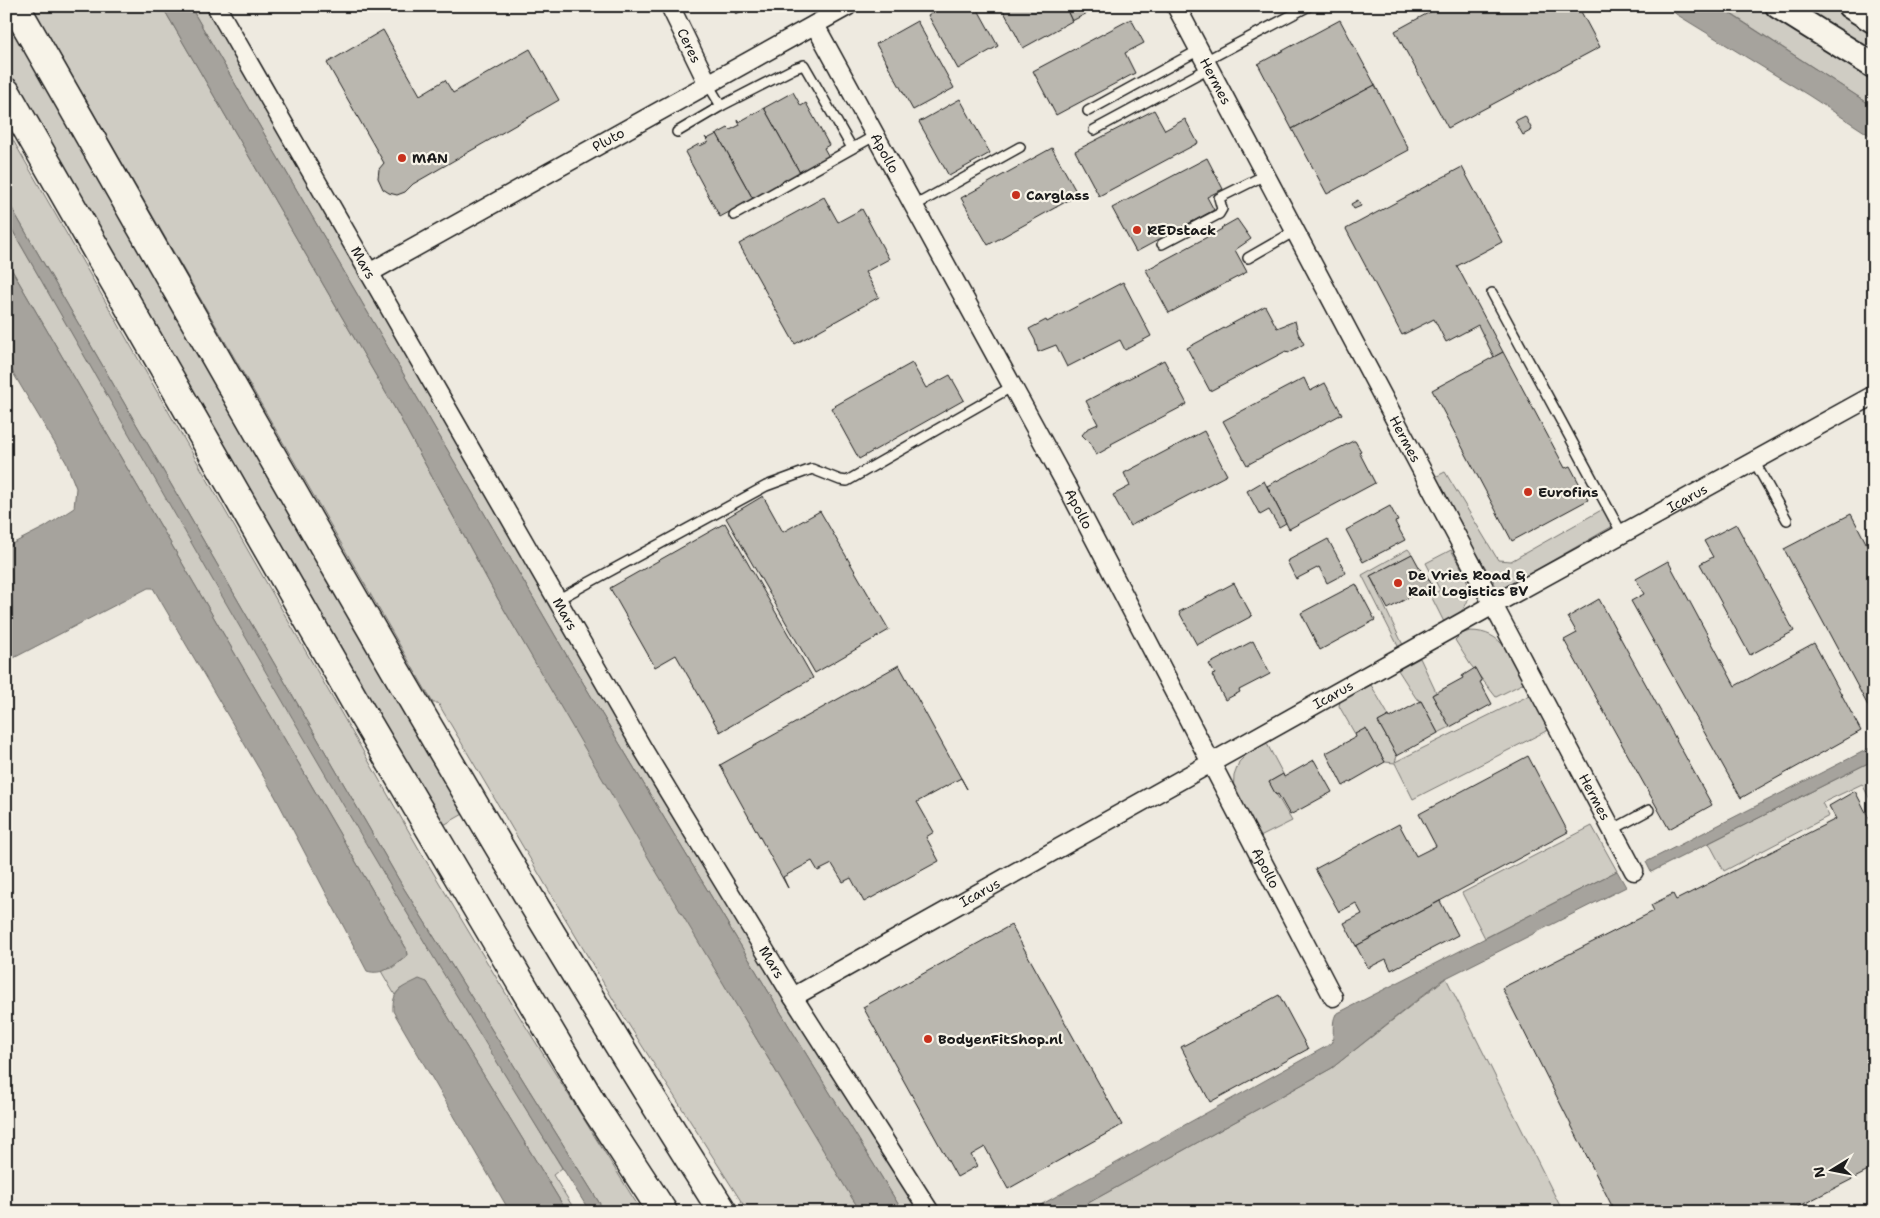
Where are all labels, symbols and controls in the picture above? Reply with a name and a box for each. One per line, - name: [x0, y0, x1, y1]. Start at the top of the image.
- street label: Ceres: [673, 25, 705, 66]
- street label: Hermes: [1196, 55, 1236, 108]
- street label: Pluto: [589, 123, 628, 156]
- street label: Apollo: [867, 130, 903, 176]
- place label: MAN: [412, 149, 448, 167]
- marker: MAN: [396, 152, 408, 164]
- place label: Carglass: [1026, 186, 1089, 204]
- marker: Carglass: [1010, 189, 1022, 201]
- place label: REDstack: [1147, 221, 1216, 239]
- marker: REDstack: [1131, 224, 1143, 236]
- street label: Mars: [347, 243, 380, 282]
- street label: Hermes: [1385, 412, 1425, 466]
- street label: Icarus: [1664, 480, 1711, 516]
- place label: Eurofins: [1538, 483, 1599, 501]
- street label: Apollo: [1061, 485, 1097, 532]
- marker: Eurofins: [1522, 486, 1534, 498]
- place label: De Vries Road & Rail Logistics BV: [1408, 566, 1528, 600]
- marker: De Vries Road & Rail Logistics BV: [1392, 577, 1404, 589]
- street label: Mars: [549, 594, 582, 634]
- street label: Icarus: [1310, 676, 1357, 713]
- street label: Hermes: [1575, 770, 1615, 824]
- street label: Apollo: [1248, 845, 1284, 891]
- street label: Icarus: [956, 874, 1003, 911]
- street label: Mars: [755, 943, 789, 982]
- place label: BodyenFitShop.nl: [938, 1030, 1063, 1048]
- marker: BodyenFitShop.nl: [922, 1033, 934, 1045]
- north arrow: [1808, 1146, 1858, 1196]
- text: N: [1809, 1165, 1829, 1179]

